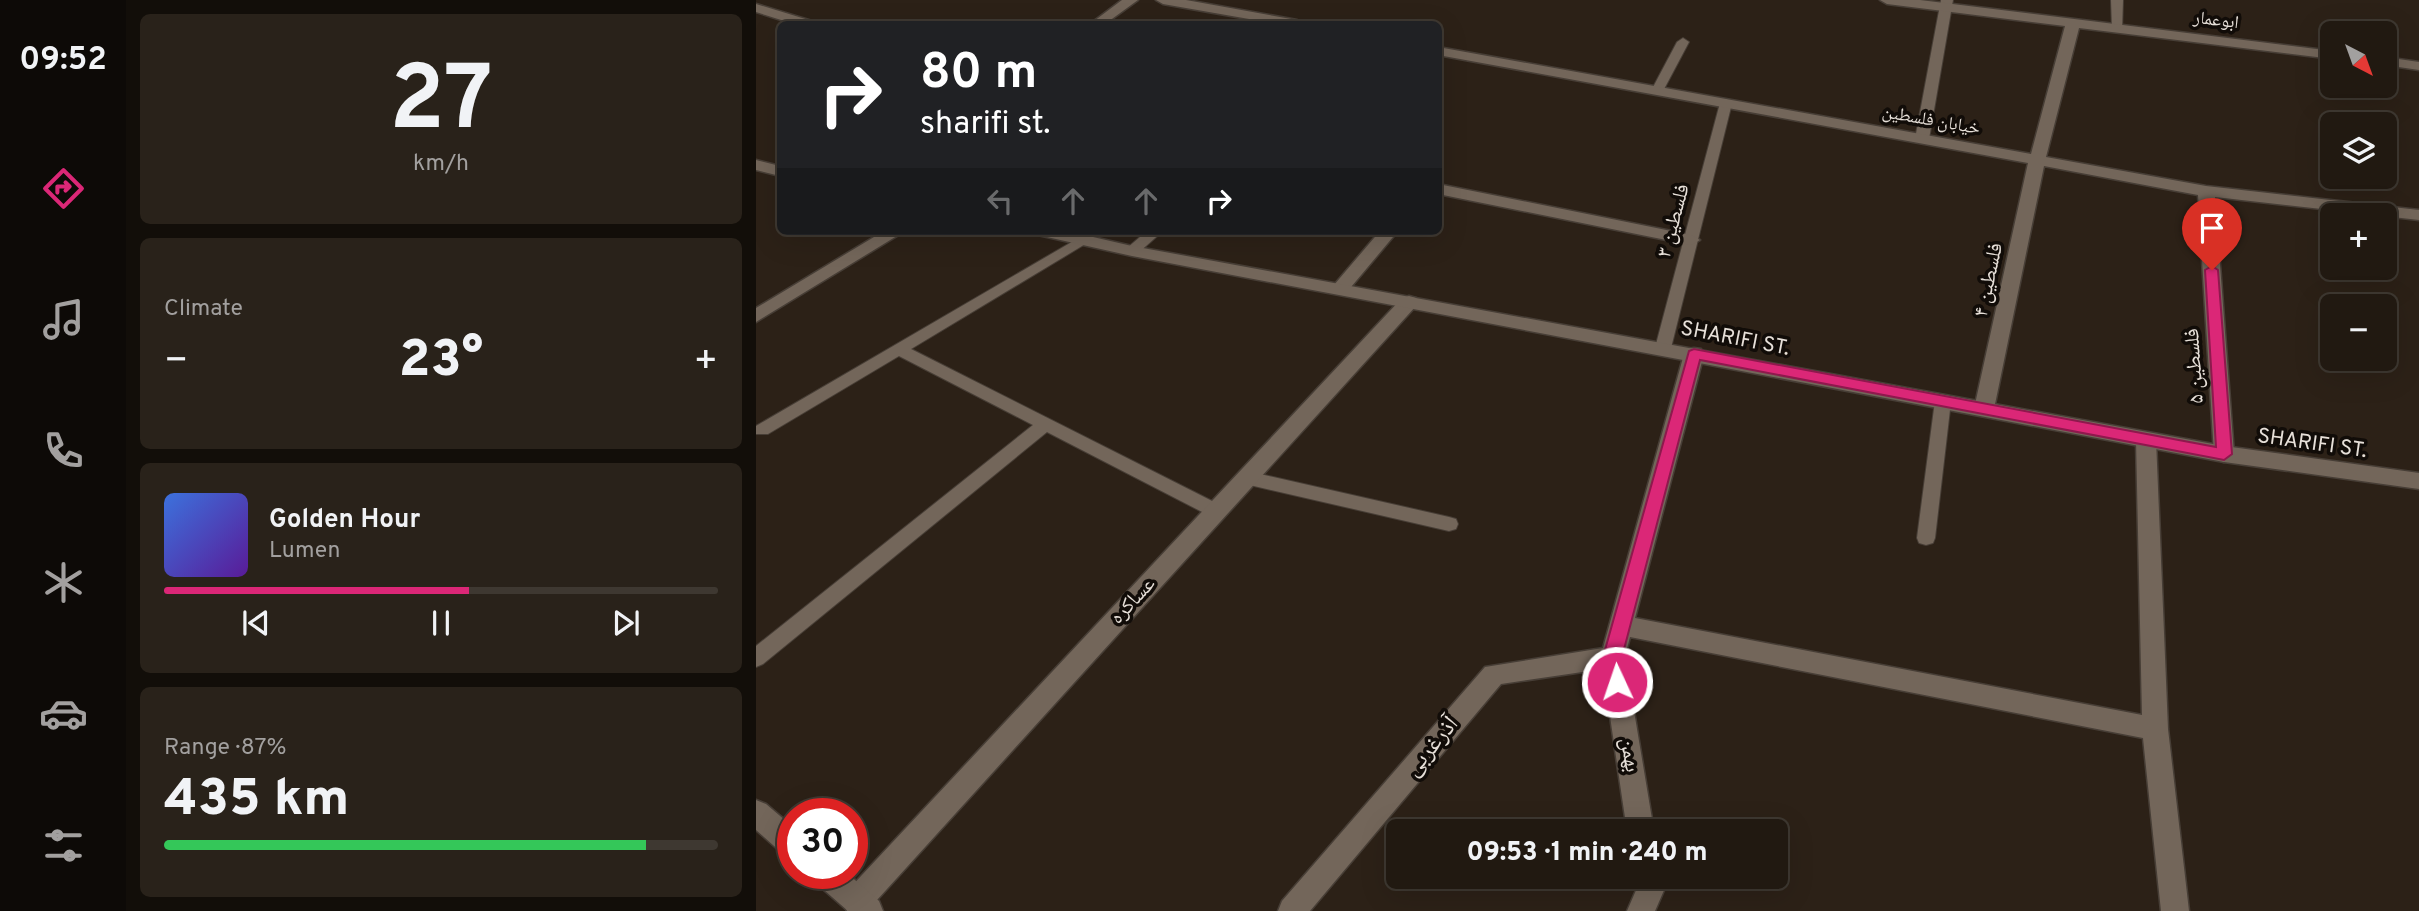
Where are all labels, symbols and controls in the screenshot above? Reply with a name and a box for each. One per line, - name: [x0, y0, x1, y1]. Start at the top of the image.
- street label: ابوعمار: [2191, 7, 2240, 35]
- north arrow: [2320, 21, 2398, 98]
- map controls: [2320, 21, 2397, 371]
- text: 09:52: [19, 41, 107, 81]
- text: 80 m: [920, 44, 1037, 106]
- text: 27: [389, 47, 493, 162]
- icon: right: [805, 49, 896, 140]
- street label: خیابان فلسطین: [1880, 101, 1982, 141]
- text: sharifi st.: [920, 105, 1051, 145]
- button: layers: [2320, 112, 2397, 189]
- text: km/h: [413, 150, 469, 179]
- icon: directions: [39, 164, 88, 213]
- street label: فلسطین ۳: [1651, 181, 1697, 261]
- icon: left: [981, 182, 1019, 220]
- icon: ahead: [1054, 182, 1092, 220]
- icon: ahead: [1127, 182, 1165, 220]
- icon: right: [1200, 182, 1238, 220]
- pin: [2182, 198, 2242, 270]
- button: +: [2320, 203, 2397, 280]
- icon: arrive: [2193, 209, 2231, 247]
- street label: فلسطین ۴: [1968, 240, 2010, 320]
- button: −: [2320, 294, 2397, 371]
- icon: music: [39, 295, 88, 344]
- text: Climate: [164, 295, 243, 324]
- street label: SHARIFI ST.: [1678, 315, 1792, 363]
- street label: فلسطین ۵: [2179, 327, 2211, 405]
- text: 23°: [399, 329, 483, 395]
- text: −: [164, 338, 189, 387]
- text: +: [693, 338, 718, 387]
- street label: SHARIFI ST.: [2256, 423, 2368, 465]
- icon: phone: [39, 426, 88, 475]
- text: Golden Hour: [269, 504, 420, 537]
- text: Lumen: [269, 537, 340, 566]
- icon: climate: [39, 558, 88, 607]
- street label: عساکره: [1104, 571, 1162, 631]
- icon: previous: [237, 604, 275, 642]
- icon: pause: [422, 604, 460, 642]
- icon: next: [607, 604, 645, 642]
- position arrow: [1580, 645, 1654, 719]
- icon: car: [39, 689, 88, 738]
- street label: آذرغربی: [1398, 710, 1467, 783]
- text: Range · 87%: [164, 734, 287, 763]
- street label: بهمن: [1613, 736, 1645, 774]
- text: 435 km: [164, 768, 349, 834]
- speed limit sign: 30: [777, 798, 868, 889]
- icon: filters: [39, 821, 88, 870]
- text: 09:53 · 1 min · 240 m: [1466, 837, 1708, 870]

